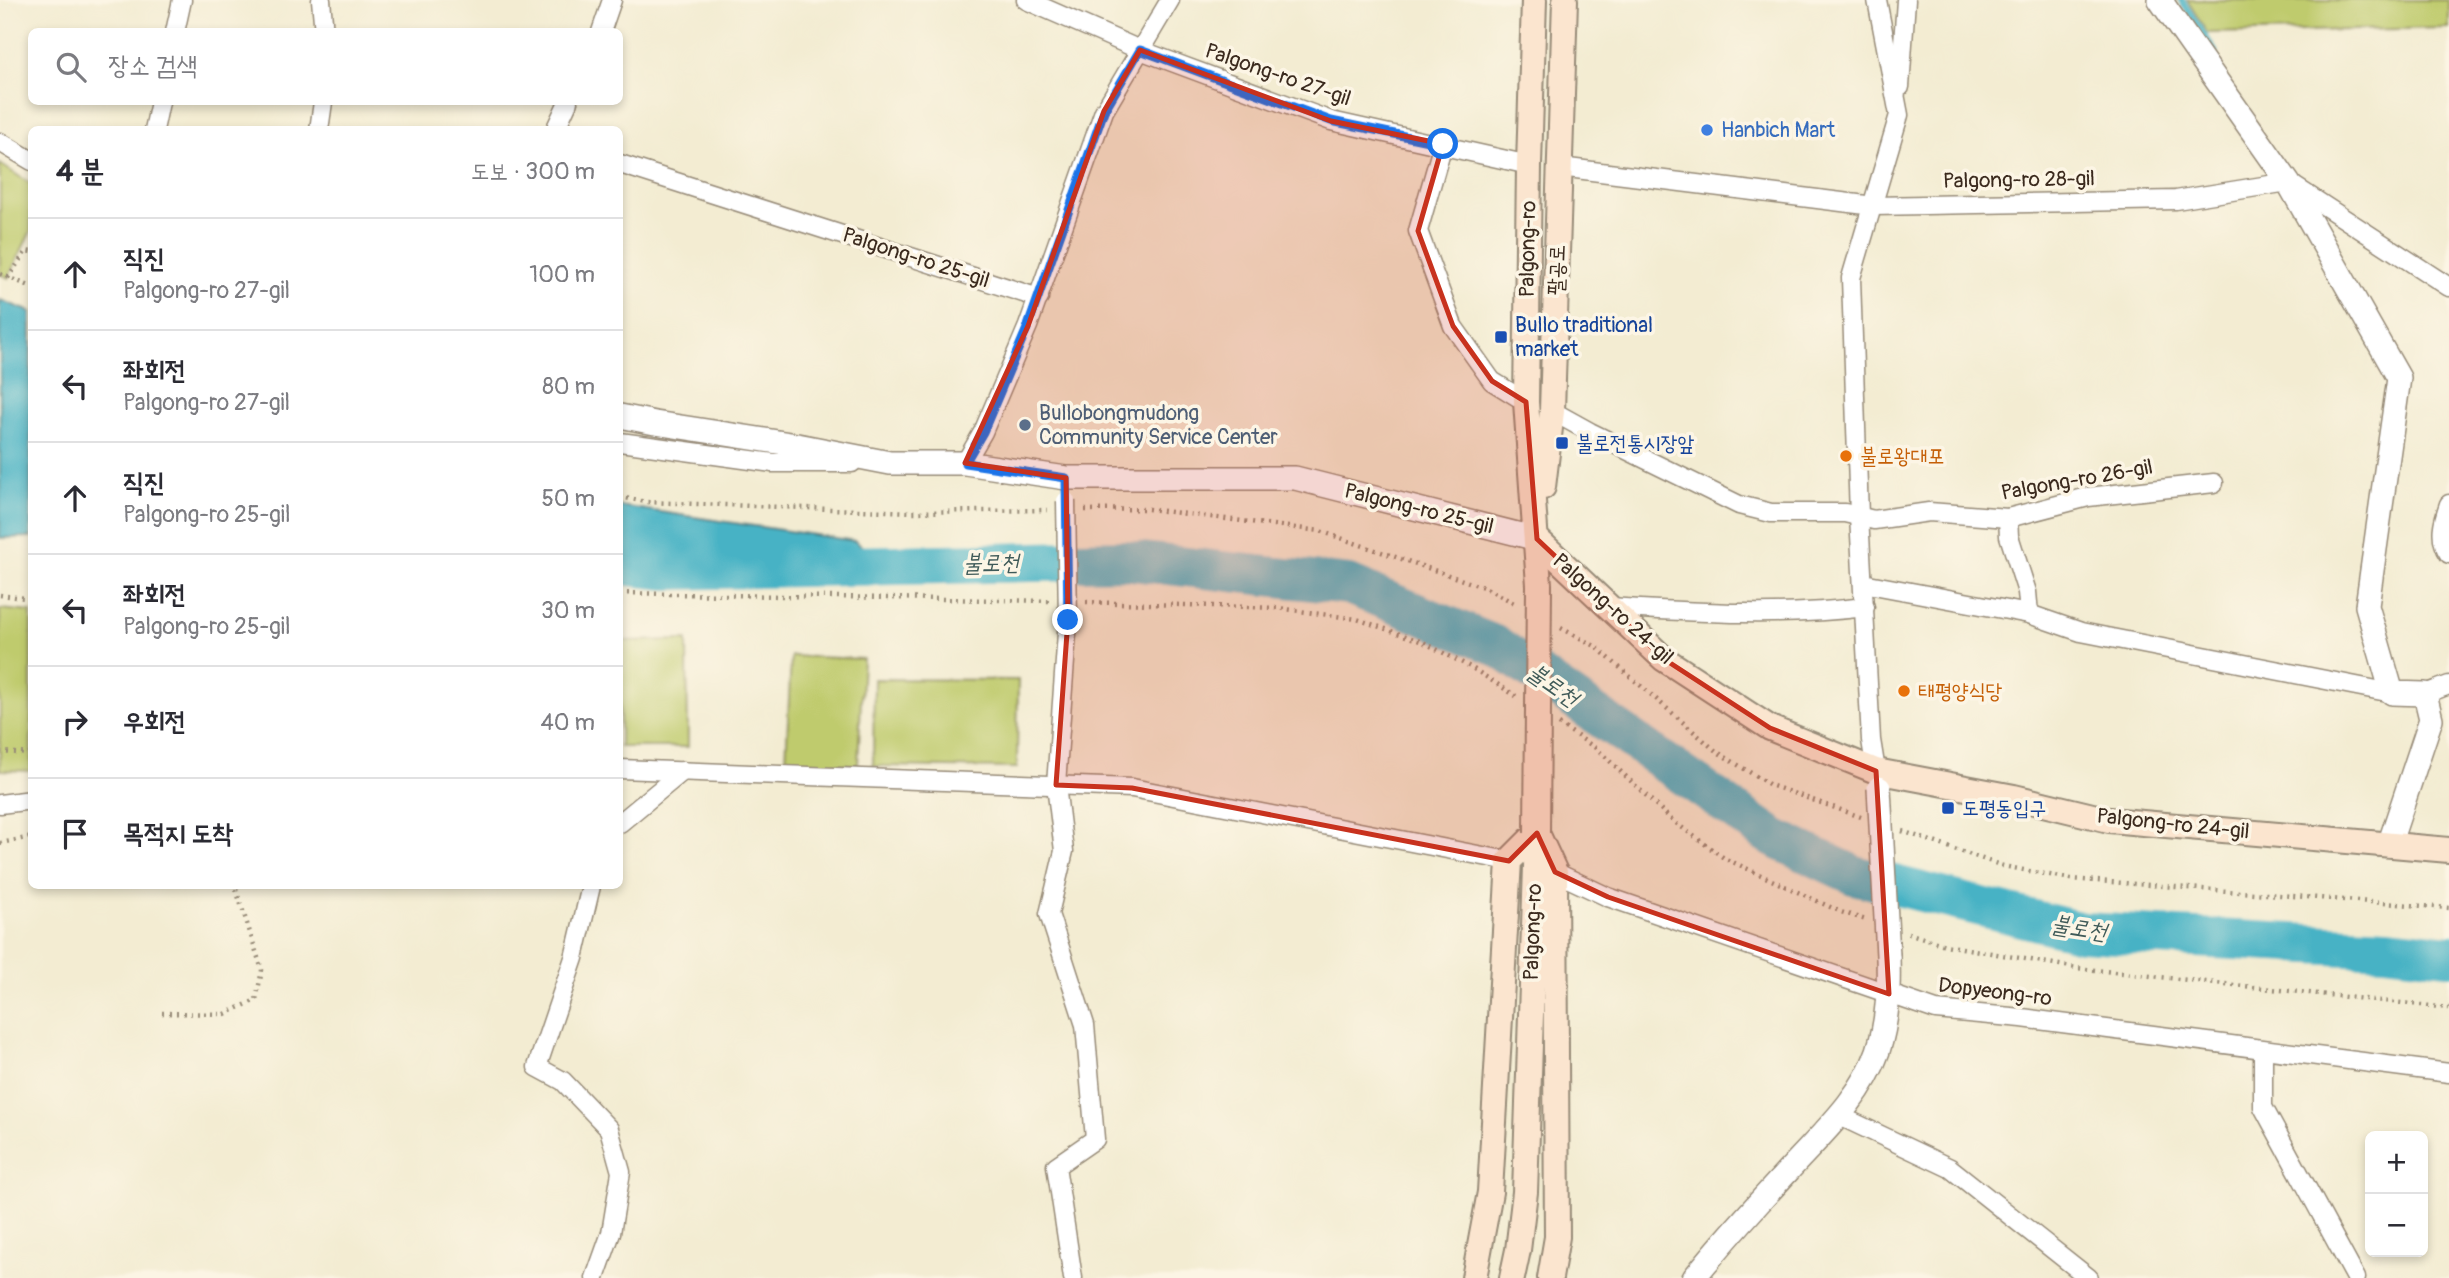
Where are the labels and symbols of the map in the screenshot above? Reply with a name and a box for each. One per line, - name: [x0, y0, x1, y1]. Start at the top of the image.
- street label: Palgong-ro 27-gil: [1201, 37, 1355, 113]
- place label: Hanbich Mart: [1721, 117, 1836, 144]
- marker: Hanbich Mart: [1699, 122, 1715, 138]
- route start: [1427, 128, 1458, 159]
- street label: Palgong-ro 28-gil: [1943, 165, 2095, 195]
- street label: Palgong-ro: [1514, 200, 1542, 298]
- street label: Palgong-ro 25-gil: [839, 222, 993, 294]
- street label: 팔공로: [1543, 244, 1571, 296]
- place label: Bullo traditional market: [1515, 312, 1653, 363]
- marker: Bullo traditional market: [1493, 329, 1509, 345]
- place label: Bullobongmudong Community Service Center: [1039, 400, 1278, 451]
- marker: Bullobongmudong Community Service Center: [1017, 417, 1033, 433]
- place label: 불로전통시장앞: [1576, 430, 1694, 457]
- marker: 불로전통시장앞: [1554, 435, 1570, 451]
- place label: 불로왕대포: [1860, 443, 1945, 470]
- marker: 불로왕대포: [1838, 448, 1854, 464]
- street label: Palgong-ro 26-gil: [1999, 453, 2155, 507]
- street label: Palgong-ro 25-gil: [1342, 477, 1496, 541]
- water label: 불로천: [963, 548, 1021, 578]
- street label: Palgong-ro 24-gil: [1547, 548, 1679, 670]
- route end: [1052, 604, 1083, 635]
- water label: 불로천: [1522, 657, 1586, 714]
- place label: 태평양식당: [1918, 678, 2003, 705]
- marker: 태평양식당: [1896, 683, 1912, 699]
- place label: 도평동입구: [1962, 795, 2047, 822]
- marker: 도평동입구: [1940, 800, 1956, 816]
- street label: Palgong-ro 24-gil: [2095, 803, 2251, 845]
- street label: Palgong-ro: [1518, 883, 1548, 981]
- water label: 불로천: [2049, 909, 2111, 947]
- street label: Dopyeong-ro: [1937, 972, 2053, 1012]

